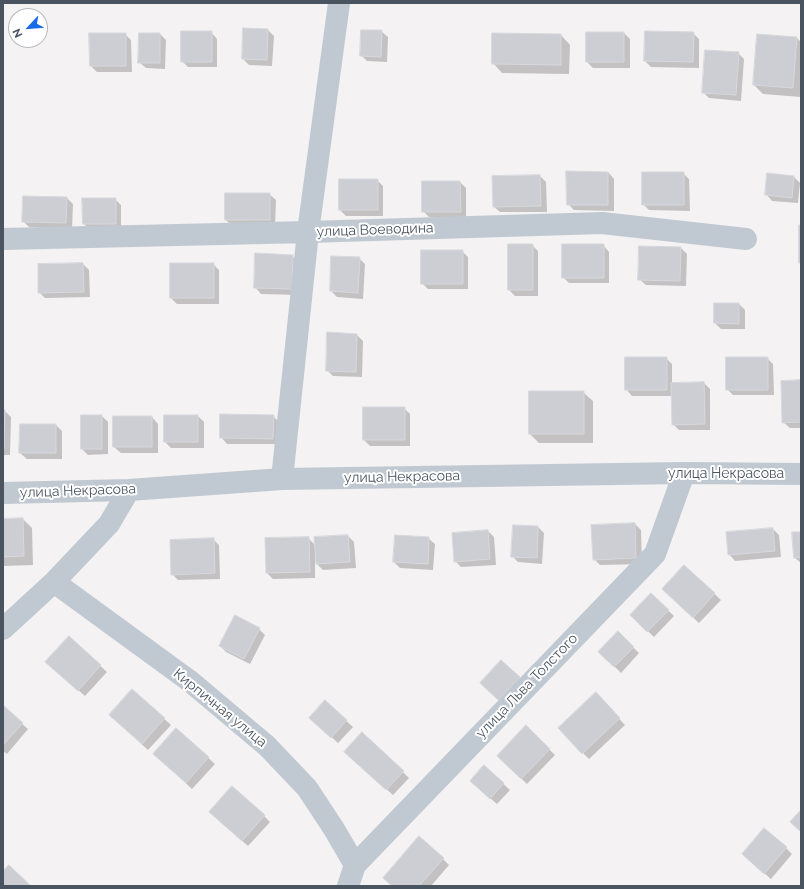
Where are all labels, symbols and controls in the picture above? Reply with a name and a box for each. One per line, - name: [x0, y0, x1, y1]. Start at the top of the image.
- north arrow: [8, 8, 48, 48]
- text: N: [10, 26, 25, 40]
- street label: улица Воеводина: [316, 220, 434, 240]
- street label: улица Некрасова: [668, 466, 784, 482]
- street label: улица Некрасова: [344, 468, 460, 486]
- street label: улица Некрасова: [20, 481, 136, 501]
- street label: улица Льва Толстого: [473, 630, 581, 742]
- street label: Кирпичная улица: [170, 665, 270, 751]

